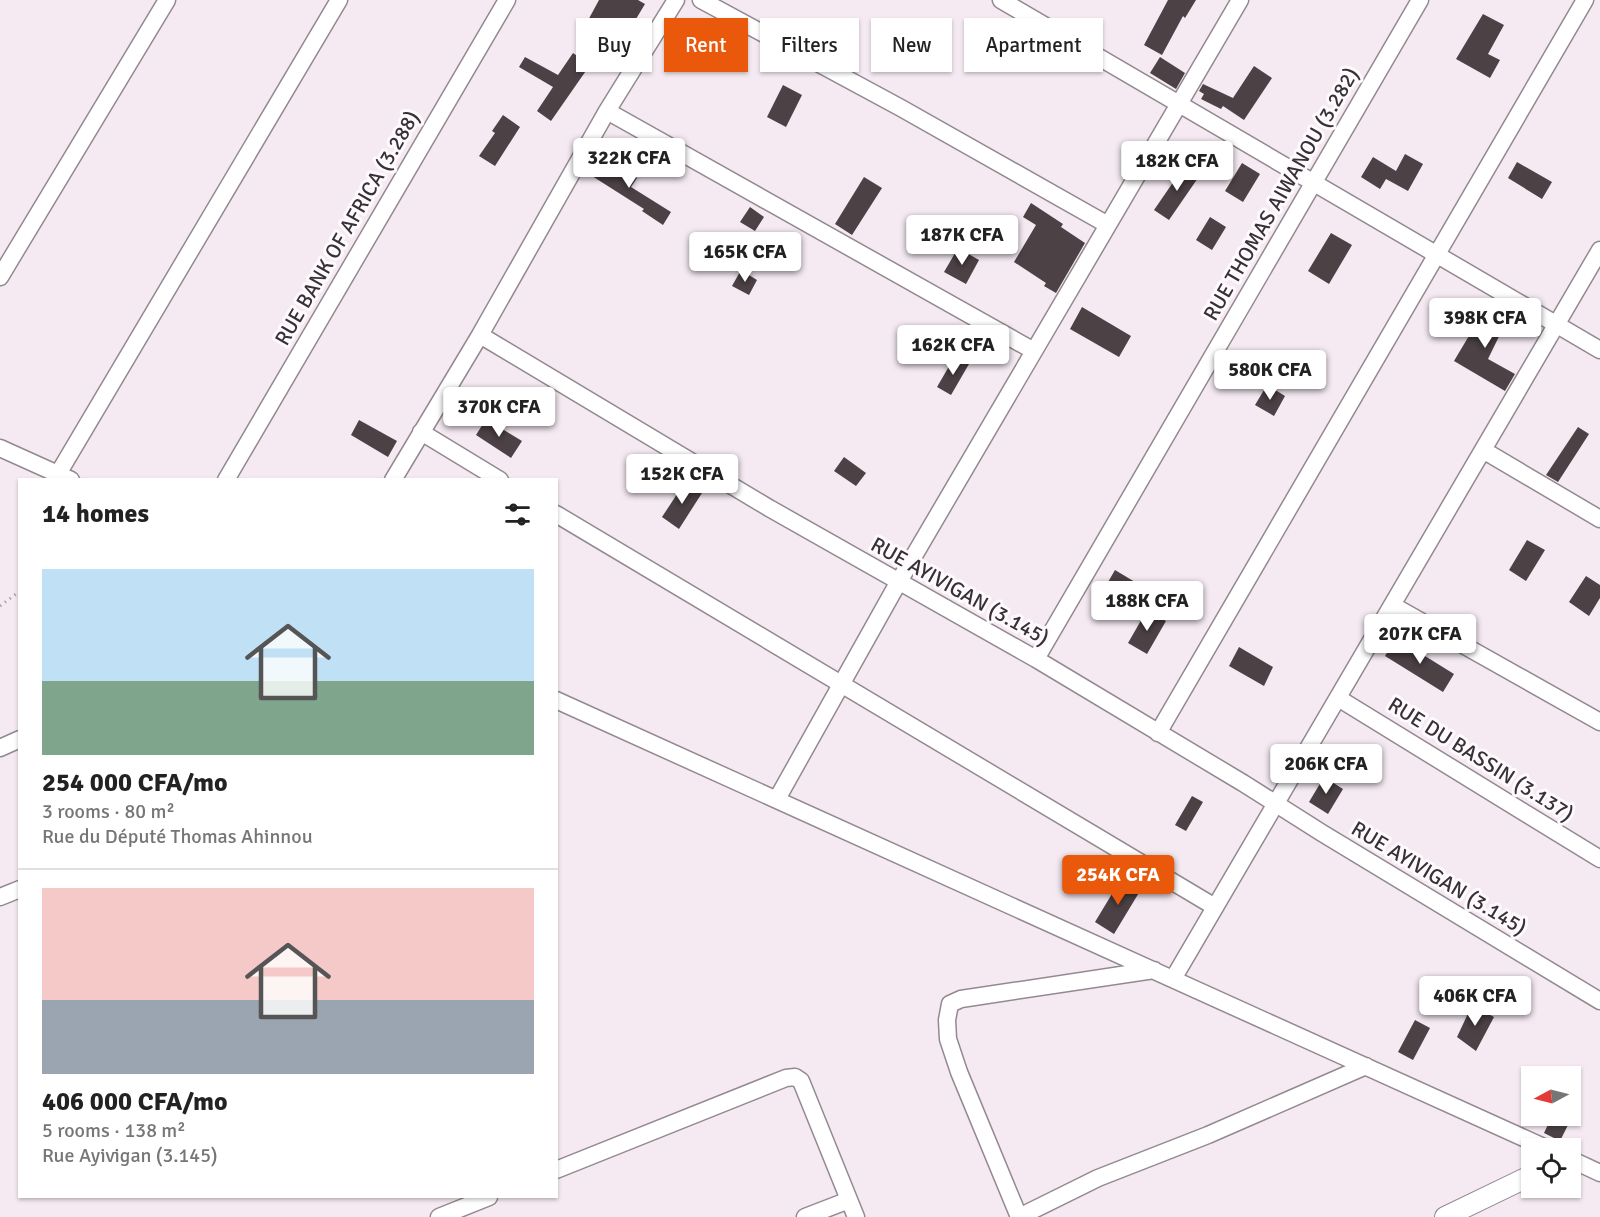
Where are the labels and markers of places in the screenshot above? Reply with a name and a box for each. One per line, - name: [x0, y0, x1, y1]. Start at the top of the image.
- pin: 322K CFA: [567, 138, 691, 189]
- pin: 182K CFA: [1115, 141, 1239, 192]
- pin: 187K CFA: [900, 215, 1024, 266]
- pin: 165K CFA: [683, 232, 807, 283]
- pin: 398K CFA: [1423, 298, 1547, 349]
- pin: 162K CFA: [891, 325, 1015, 376]
- pin: 580K CFA: [1208, 350, 1332, 401]
- pin: 370K CFA: [437, 387, 561, 438]
- pin: 152K CFA: [620, 454, 744, 505]
- pin: 188K CFA: [1085, 581, 1209, 632]
- pin: 207K CFA: [1358, 614, 1482, 665]
- pin: 206K CFA: [1264, 744, 1388, 795]
- pin: 254K CFA: [1056, 855, 1180, 906]
- pin: 406K CFA: [1413, 976, 1537, 1027]

